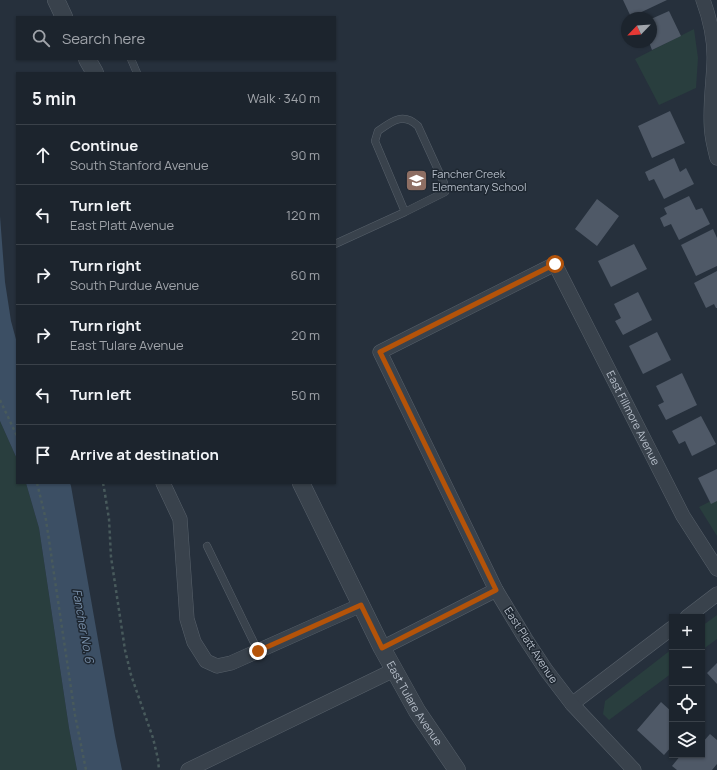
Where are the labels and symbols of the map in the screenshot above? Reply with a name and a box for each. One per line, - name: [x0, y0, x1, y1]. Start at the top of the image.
- north arrow: [621, 12, 657, 48]
- place label: Fancher Creek Elementary School: [432, 166, 527, 194]
- school or university icon: Fancher Creek Elementary School: [403, 167, 429, 193]
- route start: [546, 255, 564, 273]
- street label: East Fillmore Avenue: [603, 368, 664, 468]
- water label: Fancher No. 6: [69, 587, 99, 666]
- street label: East Platt Avenue: [501, 604, 562, 686]
- route end: [249, 642, 267, 660]
- street label: East Tulare Avenue: [384, 658, 447, 749]

